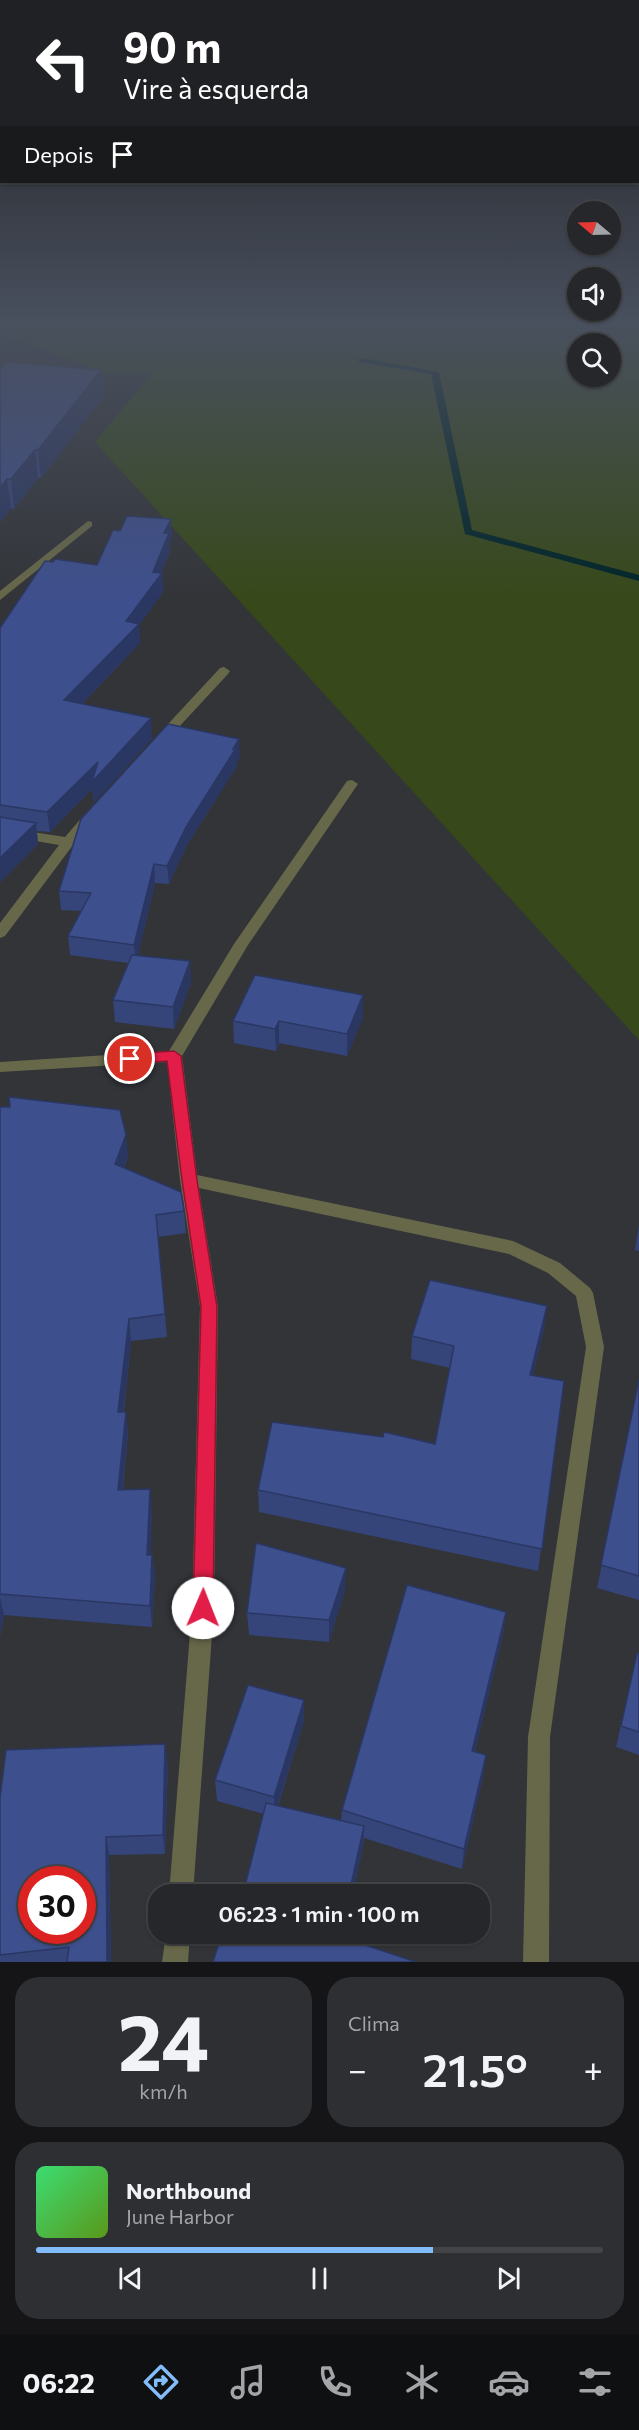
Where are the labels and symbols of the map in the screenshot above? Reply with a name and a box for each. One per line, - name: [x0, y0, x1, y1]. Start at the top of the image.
- north arrow: [567, 201, 621, 255]
- pin: [104, 1033, 155, 1084]
- position arrow: [171, 1576, 235, 1640]
- speed limit sign: 30: [18, 1866, 96, 1944]

